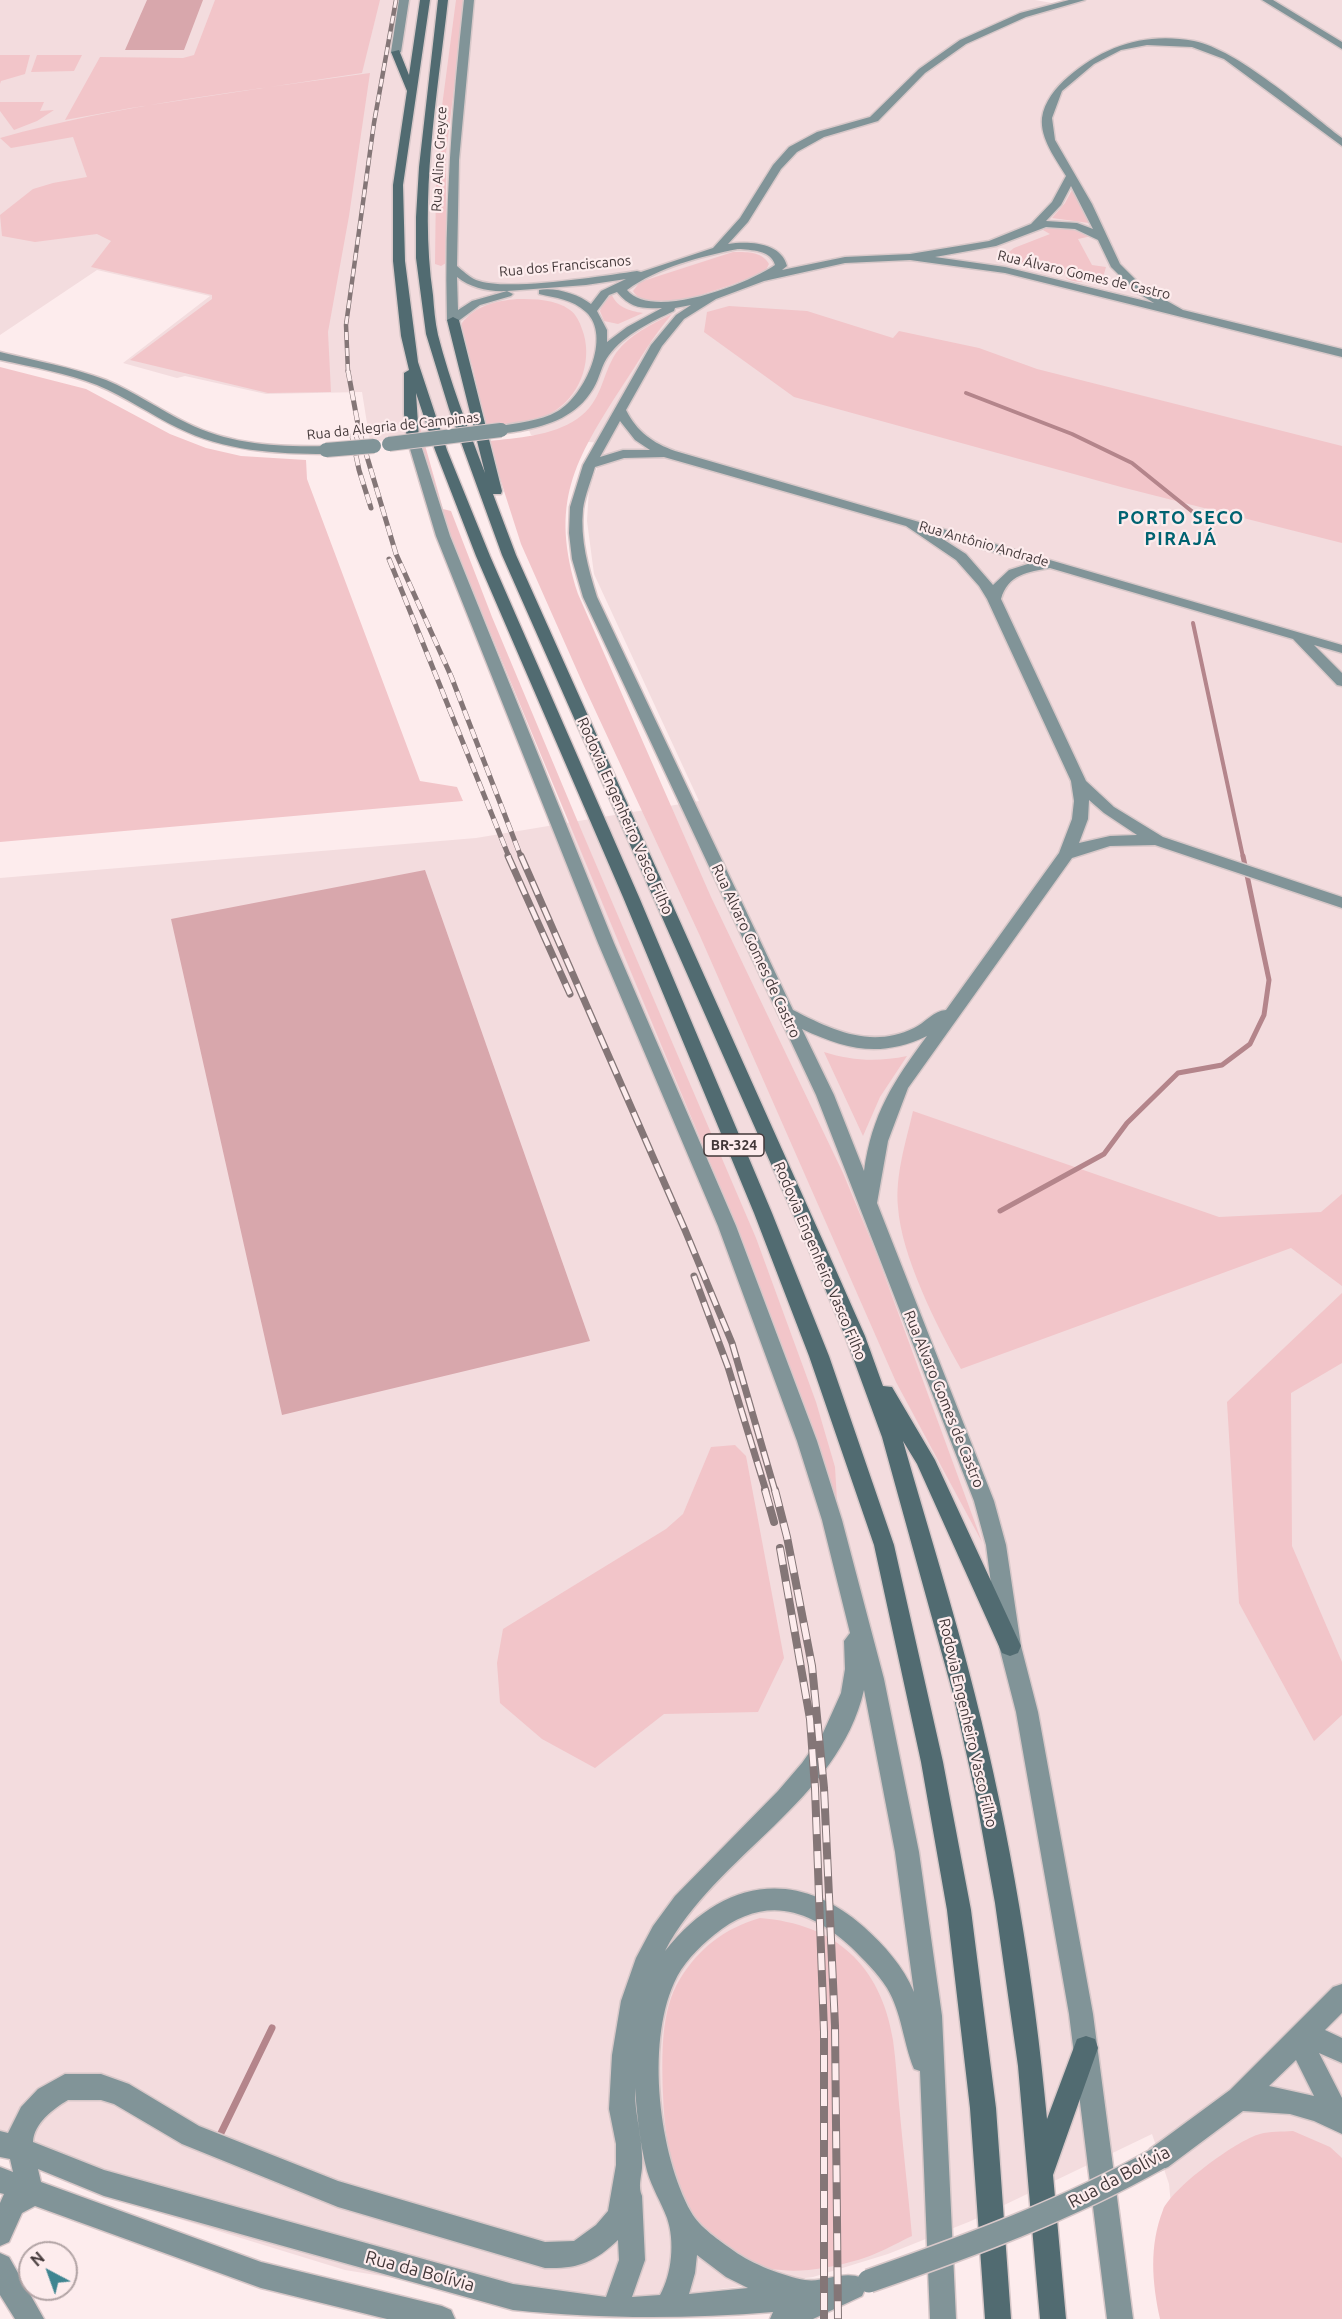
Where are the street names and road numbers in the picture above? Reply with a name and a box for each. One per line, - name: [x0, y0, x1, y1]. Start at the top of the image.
- street label: Rua Aline Greyce: [428, 106, 450, 212]
- street label: Rua Álvaro Gomes de Castro: [996, 247, 1172, 303]
- street label: Rua dos Franciscanos: [498, 252, 632, 280]
- street label: Rua da Alegria de Campinas: [306, 409, 480, 443]
- street label: Rua Antônio Andrade: [917, 517, 1051, 571]
- street label: Rodovia Engenheiro Vasco Filho: [573, 715, 677, 917]
- street label: Rua Alvaro Gomes de Castro: [708, 861, 804, 1041]
- road number: BR-324: [704, 1134, 764, 1156]
- street label: Rodovia Engenheiro Vasco Filho: [770, 1159, 870, 1363]
- street label: Rua Alvaro Gomes de Castro: [900, 1308, 988, 1490]
- street label: Rodovia Engenheiro Vasco Filho: [935, 1617, 1001, 1829]
- street label: Rua da Bolívia: [1064, 2141, 1174, 2213]
- street label: Rua da Bolívia: [363, 2246, 477, 2296]

